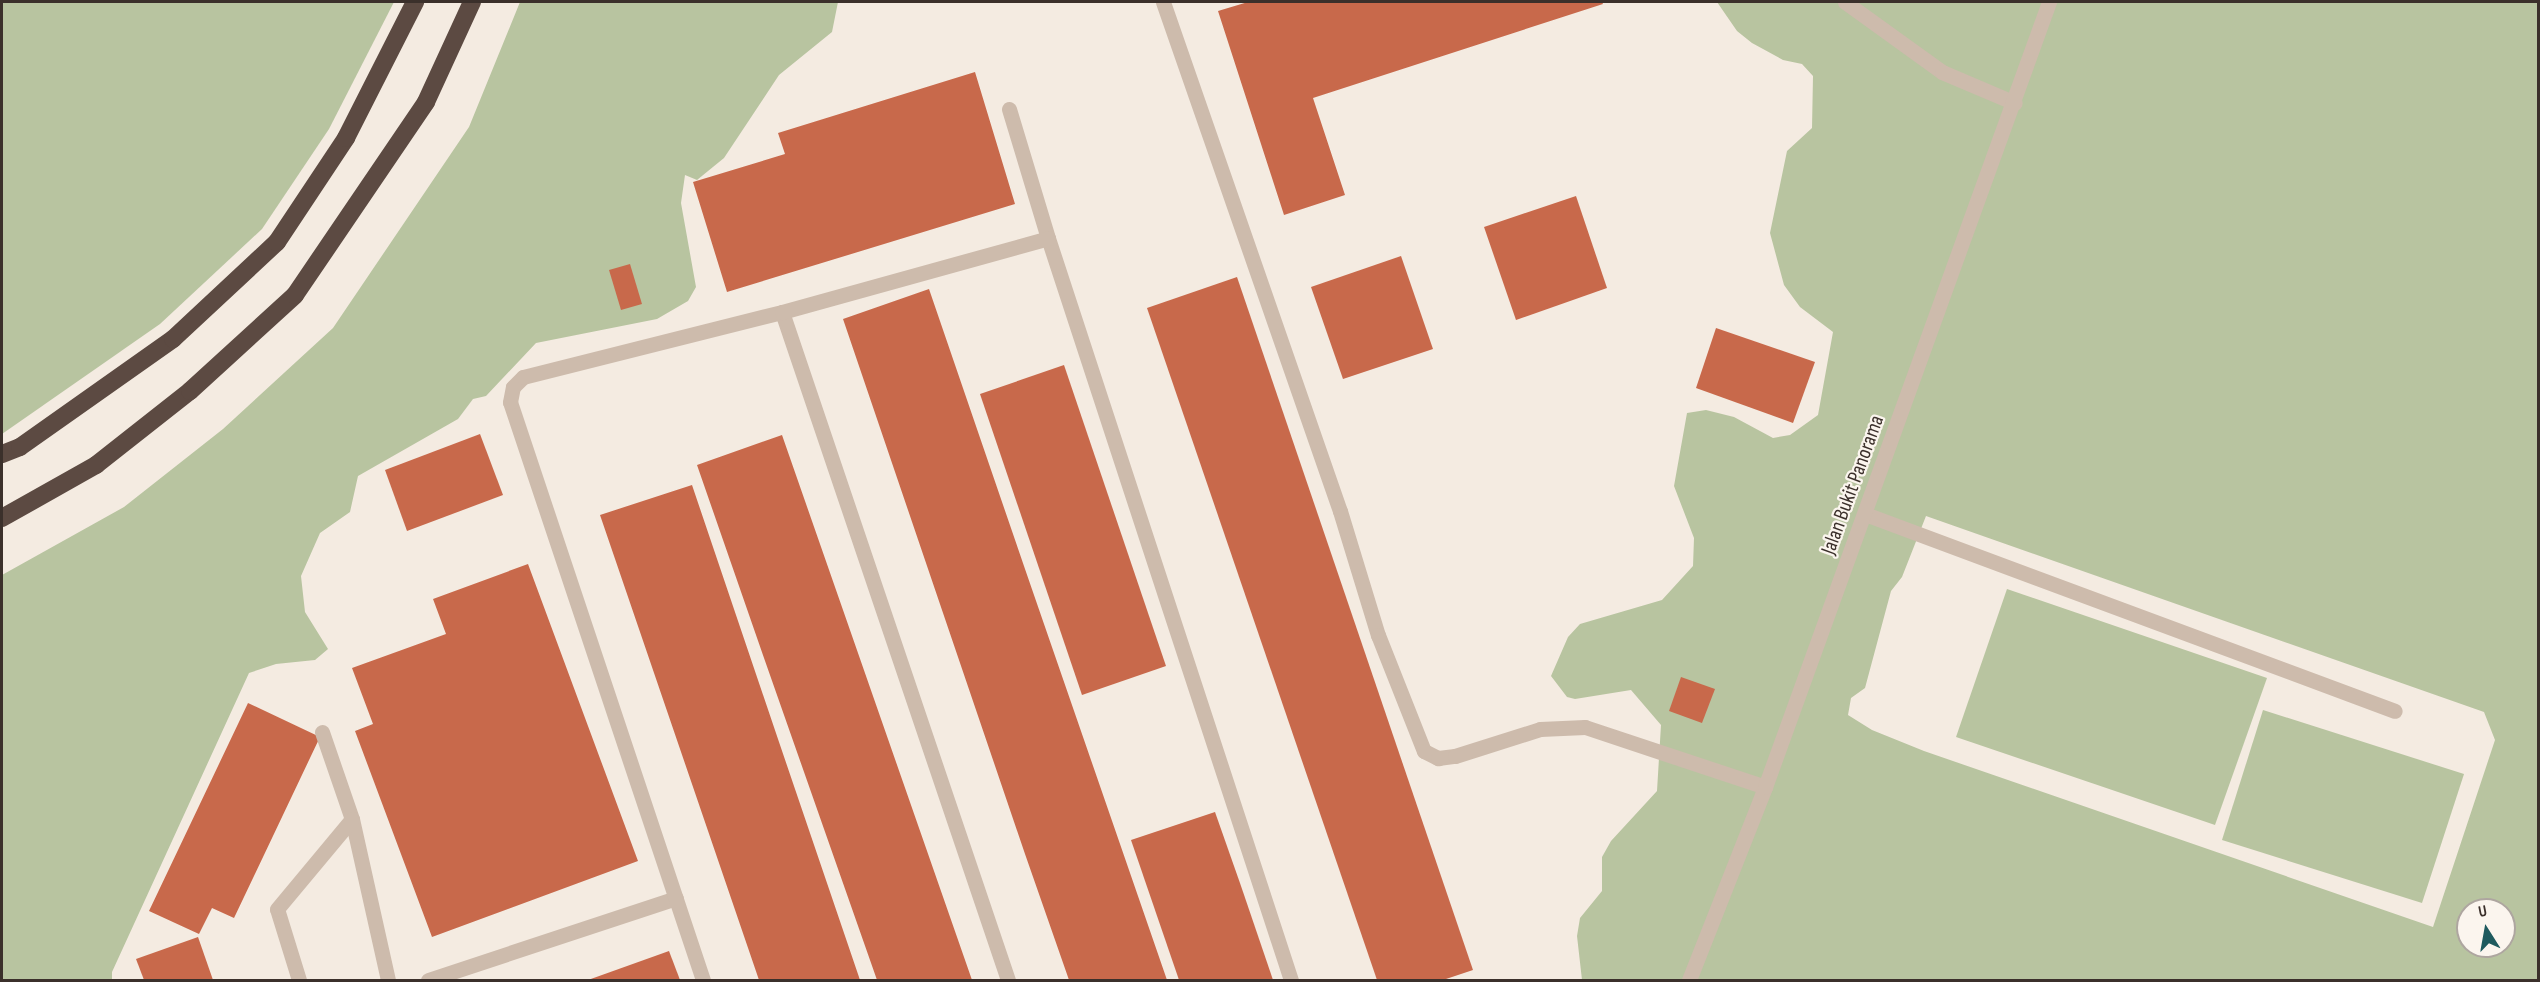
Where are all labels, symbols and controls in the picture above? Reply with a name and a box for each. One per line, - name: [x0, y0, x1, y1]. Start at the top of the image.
- street label: Jalan Bukit Panorama: [1816, 412, 1890, 558]
- north arrow: [2456, 898, 2516, 958]
- text: U: [2477, 902, 2489, 922]

